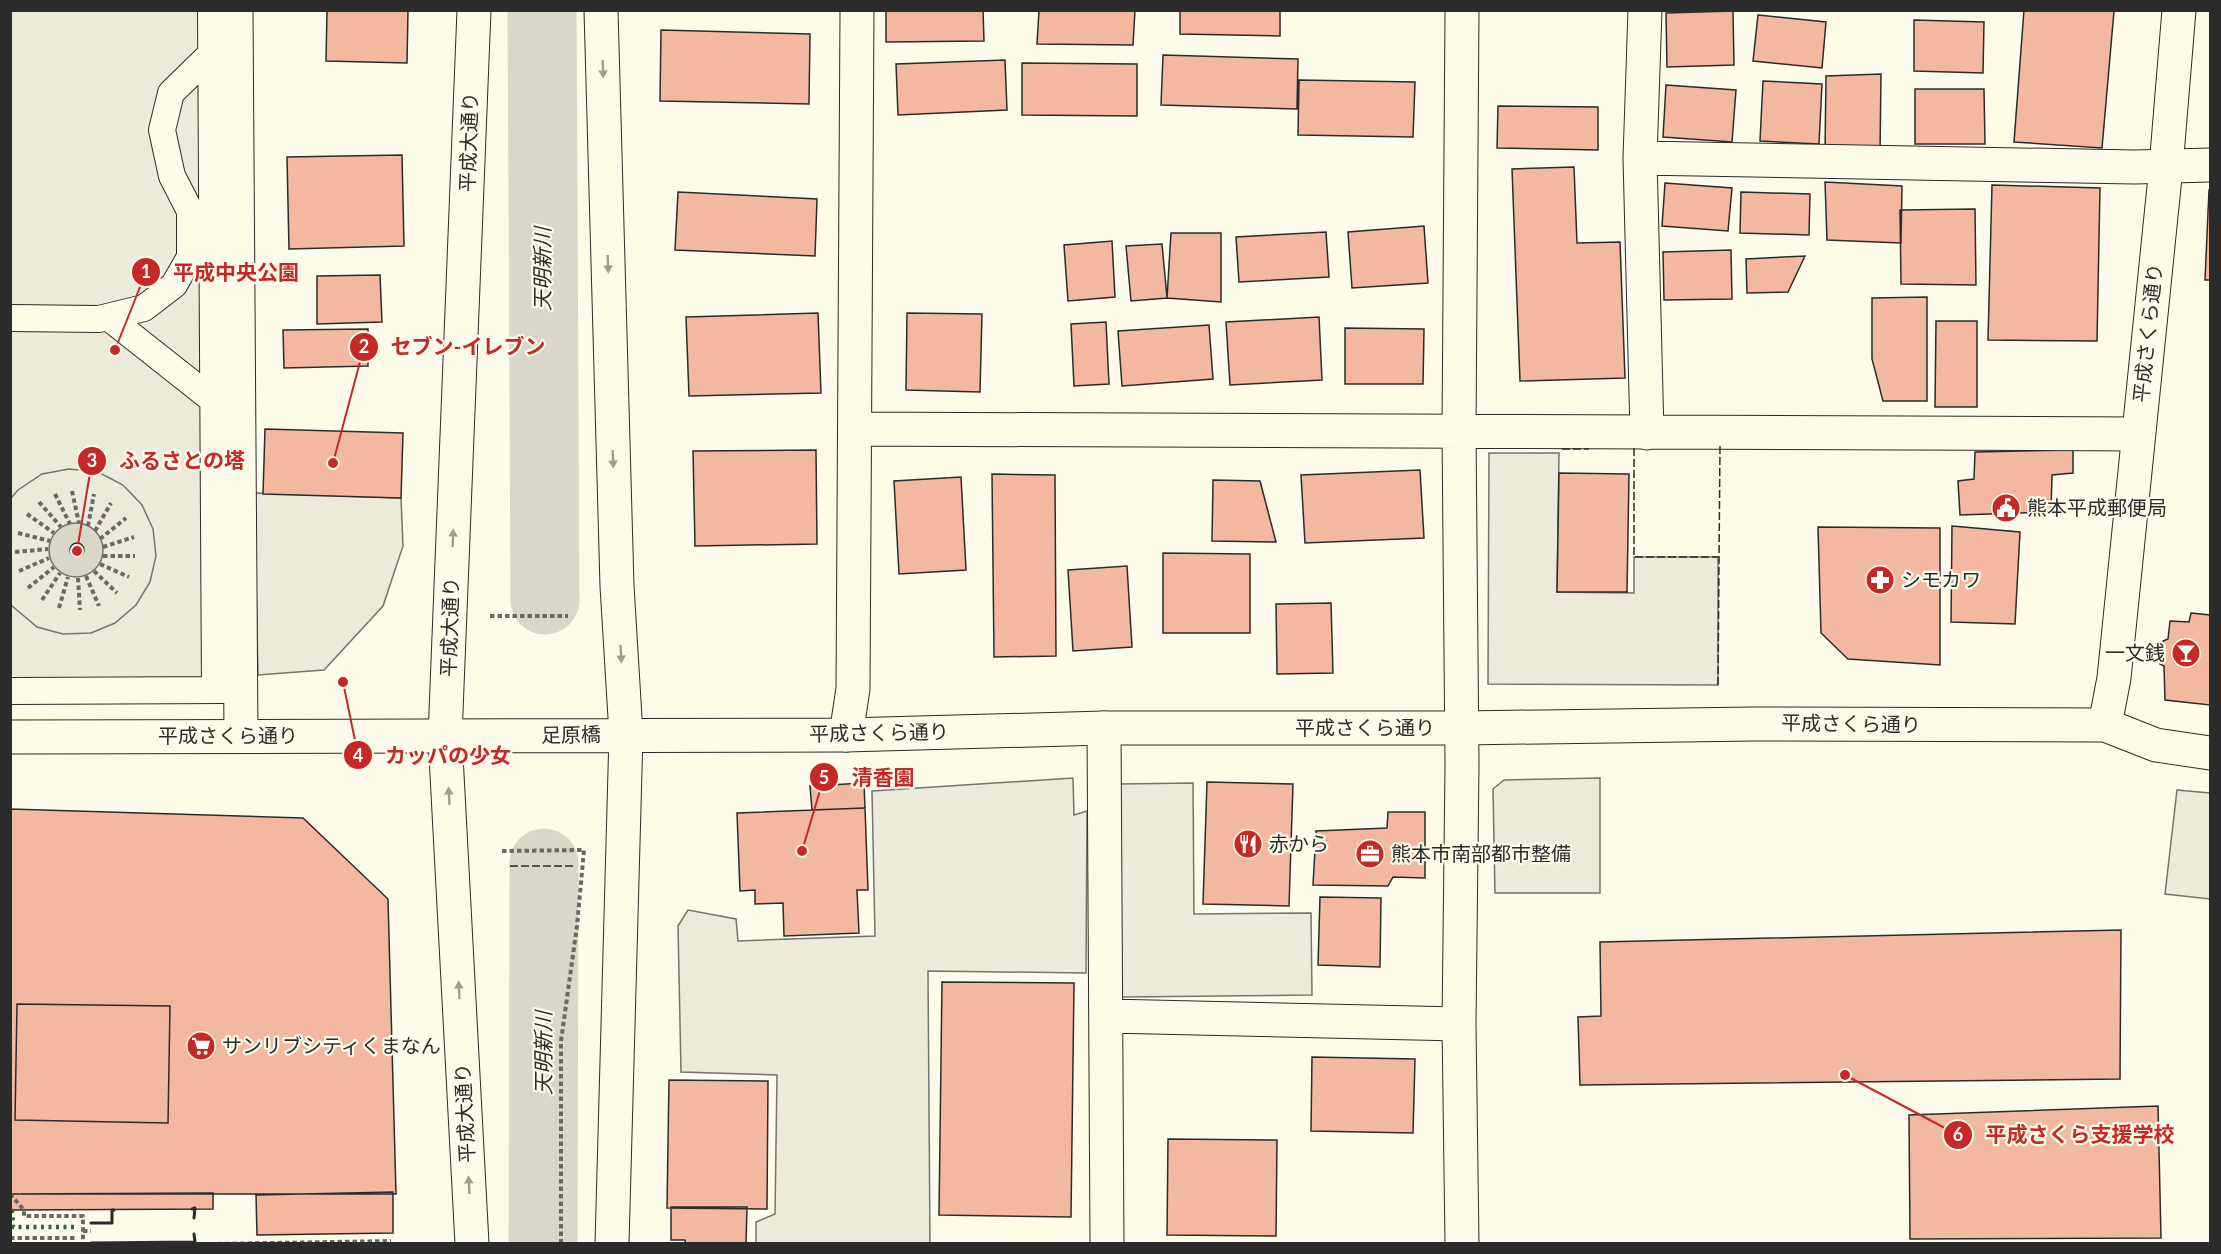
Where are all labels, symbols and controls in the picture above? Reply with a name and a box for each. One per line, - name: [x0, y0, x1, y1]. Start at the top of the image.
- one-way arrow: [598, 59, 608, 78]
- street label: 平成大通り: [454, 92, 482, 192]
- water label: 天明新川: [529, 225, 554, 311]
- callout: 平成中央公園: [131, 253, 311, 292]
- one-way arrow: [604, 254, 613, 273]
- text: 平成中央公園: [173, 259, 299, 284]
- text: 1: [141, 260, 151, 282]
- street label: 平成さくら通り: [2128, 262, 2166, 404]
- callout: セブン-イレブン: [349, 327, 558, 366]
- text: セブン-イレブン: [391, 333, 545, 358]
- text: 2: [359, 335, 369, 357]
- callout: ふるさとの塔: [77, 441, 257, 480]
- text: ふるさとの塔: [119, 447, 245, 472]
- text: 3: [87, 449, 97, 471]
- one-way arrow: [609, 449, 618, 468]
- public building icon: 熊本平成郵便局: [1990, 492, 2022, 524]
- place label: 熊本平成郵便局: [2027, 495, 2167, 519]
- one-way arrow: [448, 528, 457, 547]
- pharmacy icon: シモカワ: [1864, 564, 1896, 596]
- place label: シモカワ: [1901, 567, 1981, 591]
- street label: 平成大通り: [435, 577, 463, 677]
- bar icon: 一文銭: [2170, 637, 2202, 669]
- place label: 一文銭: [2105, 640, 2165, 664]
- one-way arrow: [616, 644, 625, 663]
- street label: 平成さくら通り: [1781, 710, 1921, 736]
- street label: 平成さくら通り: [1295, 715, 1435, 739]
- street label: 平成さくら通り: [809, 719, 949, 745]
- street label: 足原橋: [541, 721, 601, 747]
- street label: 平成さくら通り: [158, 723, 298, 747]
- callout: カッパの少女: [343, 736, 523, 775]
- text: カッパの少女: [385, 742, 511, 767]
- text: 4: [353, 744, 363, 766]
- callout: 清香園: [809, 758, 926, 797]
- text: 清香園: [852, 764, 915, 789]
- text: 5: [819, 766, 829, 788]
- one-way arrow: [444, 786, 453, 805]
- restaurant icon: 赤から: [1232, 828, 1264, 860]
- place label: 赤から: [1269, 831, 1329, 855]
- office icon: 熊本市南部都市整備: [1354, 838, 1386, 870]
- place label: 熊本市南部都市整備: [1391, 841, 1571, 865]
- one-way arrow: [454, 981, 463, 1000]
- water label: 天明新川: [530, 1009, 555, 1095]
- supermarket icon: サンリブシティくまなん: [185, 1030, 217, 1062]
- place label: サンリブシティくまなん: [222, 1033, 441, 1057]
- street label: 平成大通り: [449, 1062, 479, 1164]
- callout: 平成さくら支援学校: [1943, 1115, 2186, 1154]
- text: 平成さくら支援学校: [1986, 1121, 2175, 1146]
- text: 6: [1953, 1123, 1963, 1145]
- one-way arrow: [464, 1176, 473, 1195]

